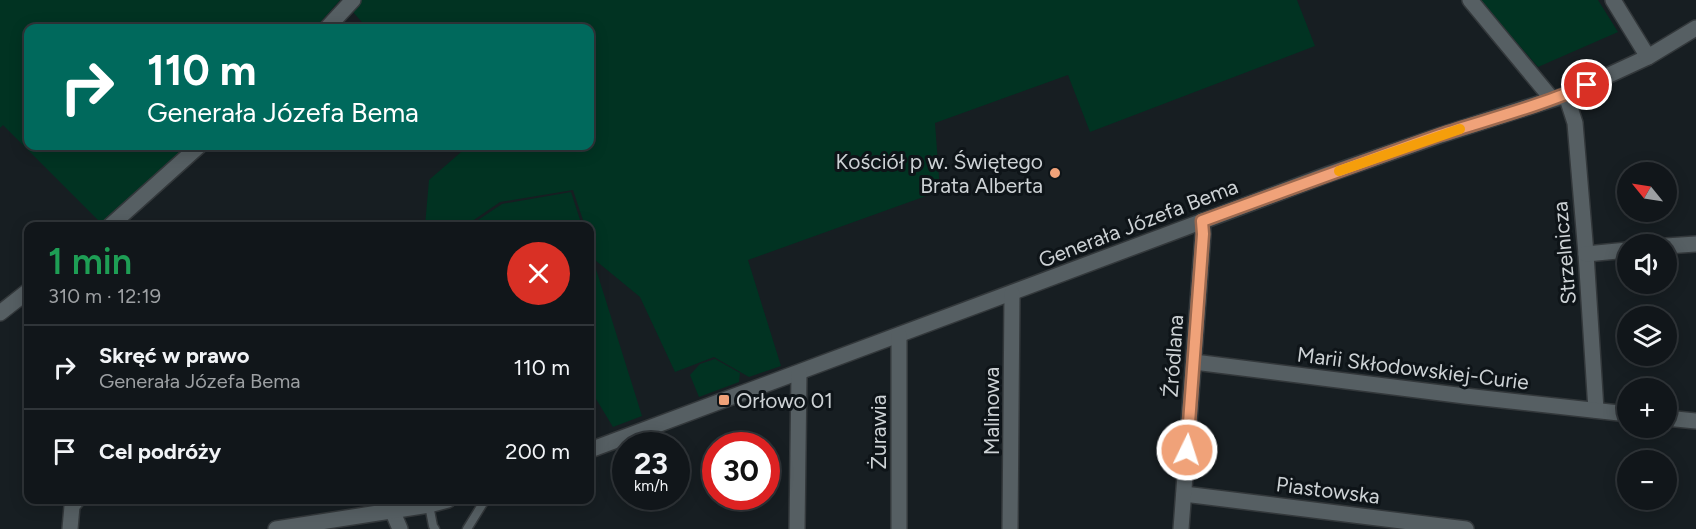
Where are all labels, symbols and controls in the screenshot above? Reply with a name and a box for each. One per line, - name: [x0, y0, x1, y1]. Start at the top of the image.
- text: 110 m: [147, 45, 256, 96]
- icon: right: [48, 48, 126, 126]
- pin: [1561, 59, 1612, 110]
- icon: arrive: [1570, 68, 1603, 101]
- text: Generała Józefa Bema: [147, 96, 419, 129]
- place label: Kościół p w. Świętego Brata Alberta: [836, 149, 1043, 198]
- north arrow: [1617, 162, 1677, 222]
- map controls: [1617, 162, 1677, 510]
- marker: Kościół p w. Świętego Brata Alberta: [1048, 166, 1062, 180]
- street label: Generała Józefa Bema: [1035, 173, 1241, 273]
- street label: Strzelnicza: [1547, 200, 1581, 306]
- button: sound: [1617, 234, 1677, 294]
- text: 1 min: [48, 240, 132, 283]
- button: close: [507, 242, 570, 305]
- text: 310 m · 12:19: [48, 284, 161, 308]
- button: layers: [1617, 306, 1677, 366]
- street label: Źródlana: [1158, 314, 1188, 398]
- street label: Marii Skłodowskiej-Curie: [1296, 341, 1530, 395]
- text: Skręć w prawo: [99, 342, 249, 369]
- icon: right: [48, 351, 81, 384]
- text: 110 m: [514, 354, 570, 381]
- street label: Malinowa: [979, 367, 1004, 455]
- text: Generała Józefa Bema: [99, 369, 300, 393]
- button: +: [1617, 378, 1677, 438]
- place label: Orłowo 01: [736, 388, 833, 413]
- marker: Orłowo 01: [717, 393, 731, 407]
- street label: Żurawia: [866, 395, 891, 469]
- position arrow: [1155, 418, 1219, 482]
- speed limit sign: 30: [702, 432, 780, 510]
- icon: arrive: [48, 435, 81, 468]
- text: Cel podróży: [99, 438, 221, 465]
- text: 200 m: [505, 438, 570, 465]
- text: 23: [634, 445, 668, 482]
- button: −: [1617, 450, 1677, 510]
- street label: Piastowska: [1275, 471, 1381, 509]
- text: km/h: [634, 477, 668, 495]

